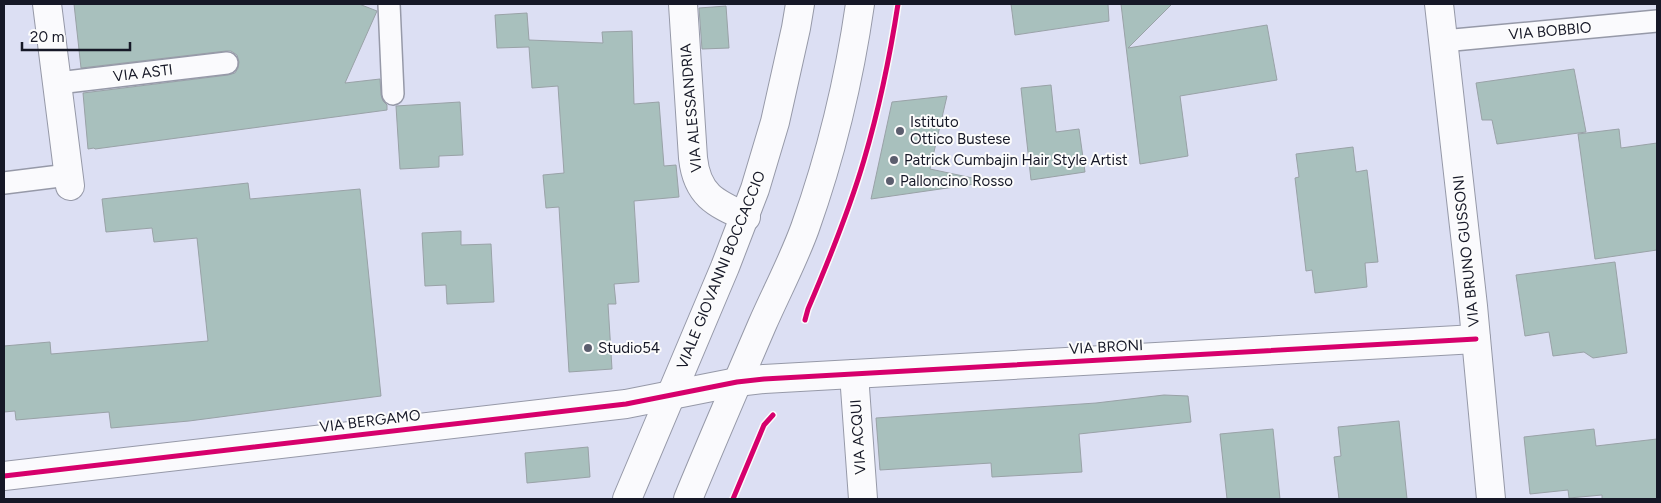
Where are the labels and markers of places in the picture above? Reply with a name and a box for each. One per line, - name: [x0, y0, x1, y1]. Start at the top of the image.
- place label: Istituto Ottico Bustese: [910, 113, 1011, 148]
- marker: Istituto Ottico Bustese: [894, 125, 906, 137]
- place label: Patrick Cumbajin Hair Style Artist: [904, 151, 1128, 169]
- marker: Patrick Cumbajin Hair Style Artist: [888, 154, 900, 166]
- place label: Palloncino Rosso: [900, 172, 1013, 190]
- marker: Palloncino Rosso: [884, 175, 896, 187]
- place label: Studio54: [598, 339, 660, 357]
- marker: Studio54: [582, 342, 594, 354]

